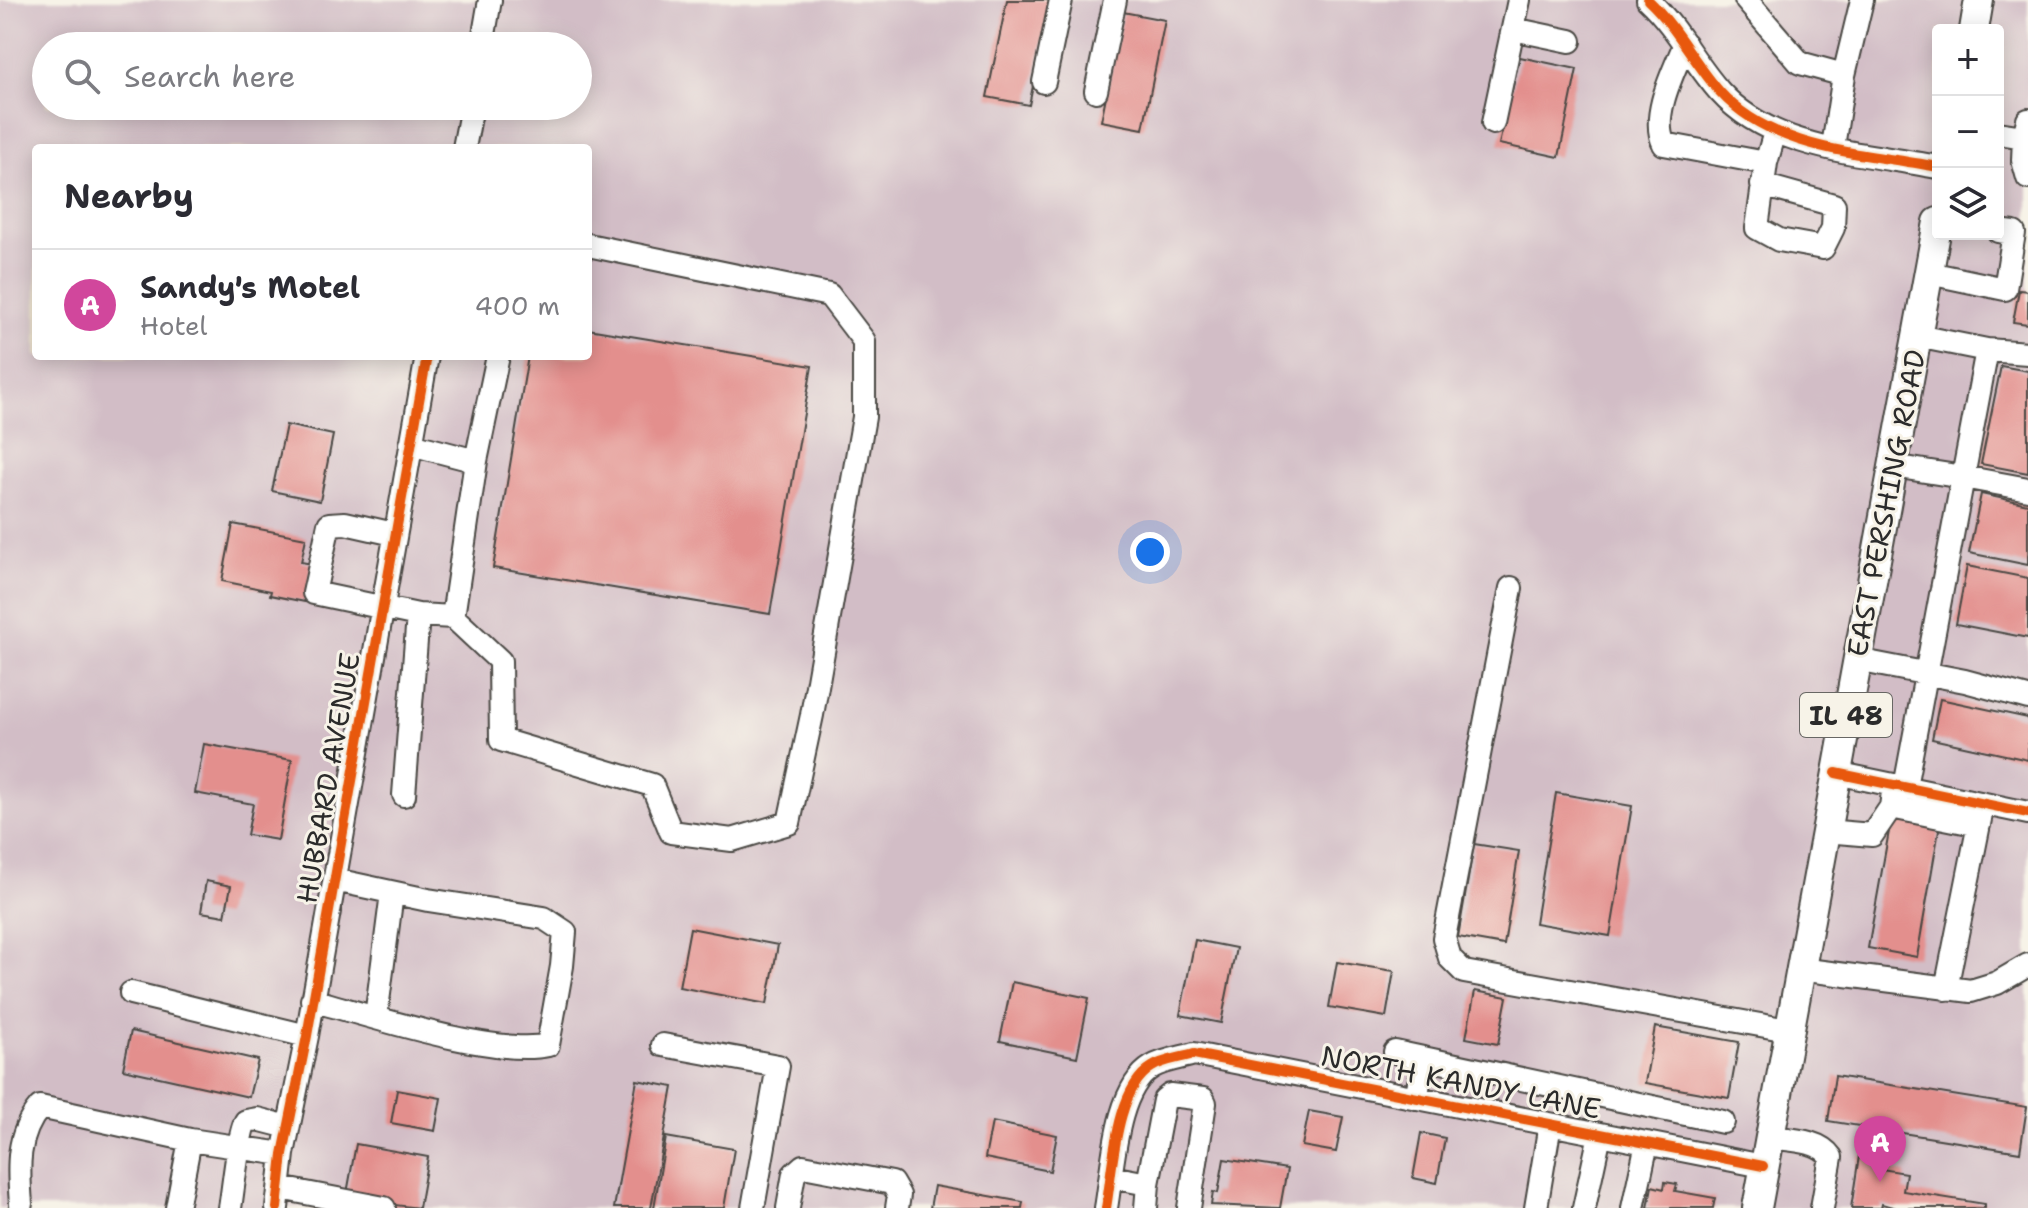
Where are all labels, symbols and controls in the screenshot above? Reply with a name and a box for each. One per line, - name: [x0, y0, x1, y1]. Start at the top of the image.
- map controls: [1932, 24, 2004, 240]
- button: +: [1932, 24, 2004, 96]
- search box: [32, 32, 592, 120]
- icon: search: [60, 54, 104, 98]
- text: Search here: [124, 56, 295, 97]
- button: −: [1932, 96, 2004, 168]
- button: layers: [1932, 168, 2004, 240]
- text: Nearby: [64, 173, 194, 219]
- text: Sandy's Motel: [140, 267, 360, 308]
- text: A: [80, 288, 100, 323]
- text: 400 m: [475, 288, 560, 323]
- text: Hotel: [140, 308, 207, 343]
- street label: EAST PERSHING ROAD: [1838, 346, 1934, 660]
- your location: [1130, 532, 1170, 572]
- street label: HUBBARD AVENUE: [287, 650, 369, 906]
- road number: IL 48: [1800, 693, 1892, 737]
- street label: NORTH KANDY LANE: [1318, 1036, 1604, 1128]
- pin: A: [1854, 1116, 1906, 1182]

